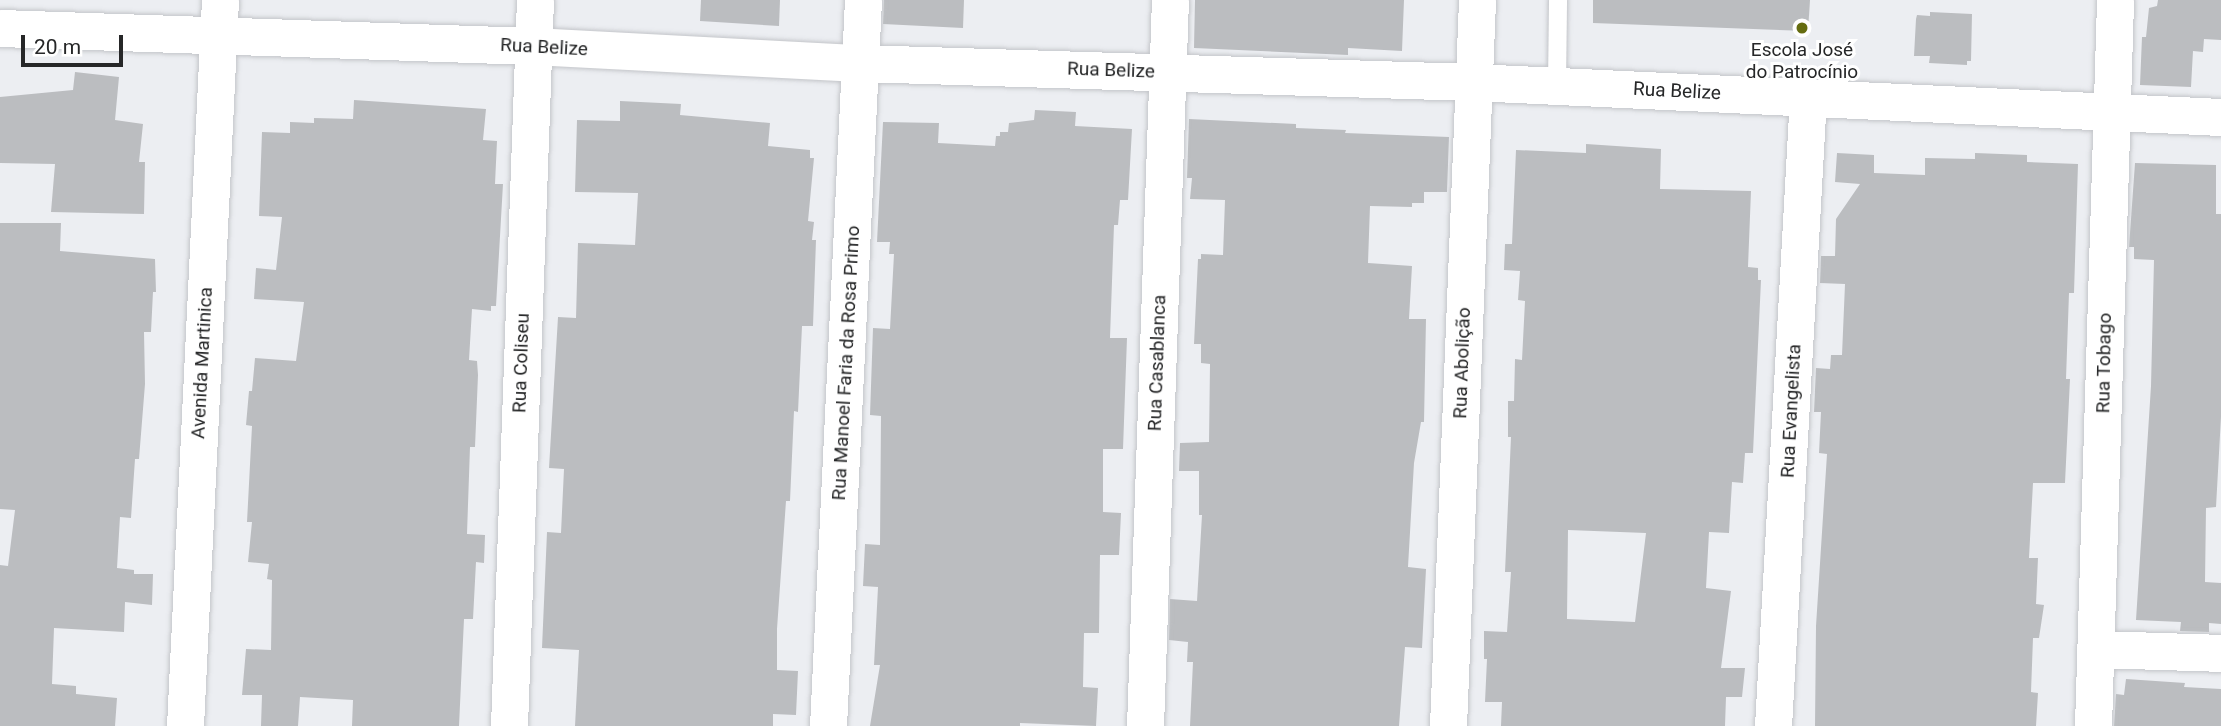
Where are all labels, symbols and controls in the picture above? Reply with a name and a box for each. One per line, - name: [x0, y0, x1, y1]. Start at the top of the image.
- marker: Escola José do Patrocínio: [1794, 20, 1810, 36]
- scale bar: [24, 21, 126, 65]
- street label: Rua Belize: [500, 33, 588, 61]
- text: 20 m: [34, 35, 81, 59]
- place label: Escola José do Patrocínio: [1746, 39, 1858, 83]
- street label: Rua Belize: [1067, 57, 1155, 83]
- street label: Rua Belize: [1633, 77, 1721, 105]
- street label: Rua Manoel Faria da Rosa Primo: [827, 225, 865, 501]
- street label: Avenida Martinica: [187, 286, 217, 440]
- street label: Rua Casablanca: [1143, 294, 1171, 432]
- street label: Rua Abolição: [1449, 307, 1475, 419]
- street label: Rua Tobago: [2092, 312, 2116, 414]
- street label: Rua Coliseu: [508, 313, 534, 413]
- street label: Rua Evangelista: [1776, 343, 1806, 479]

